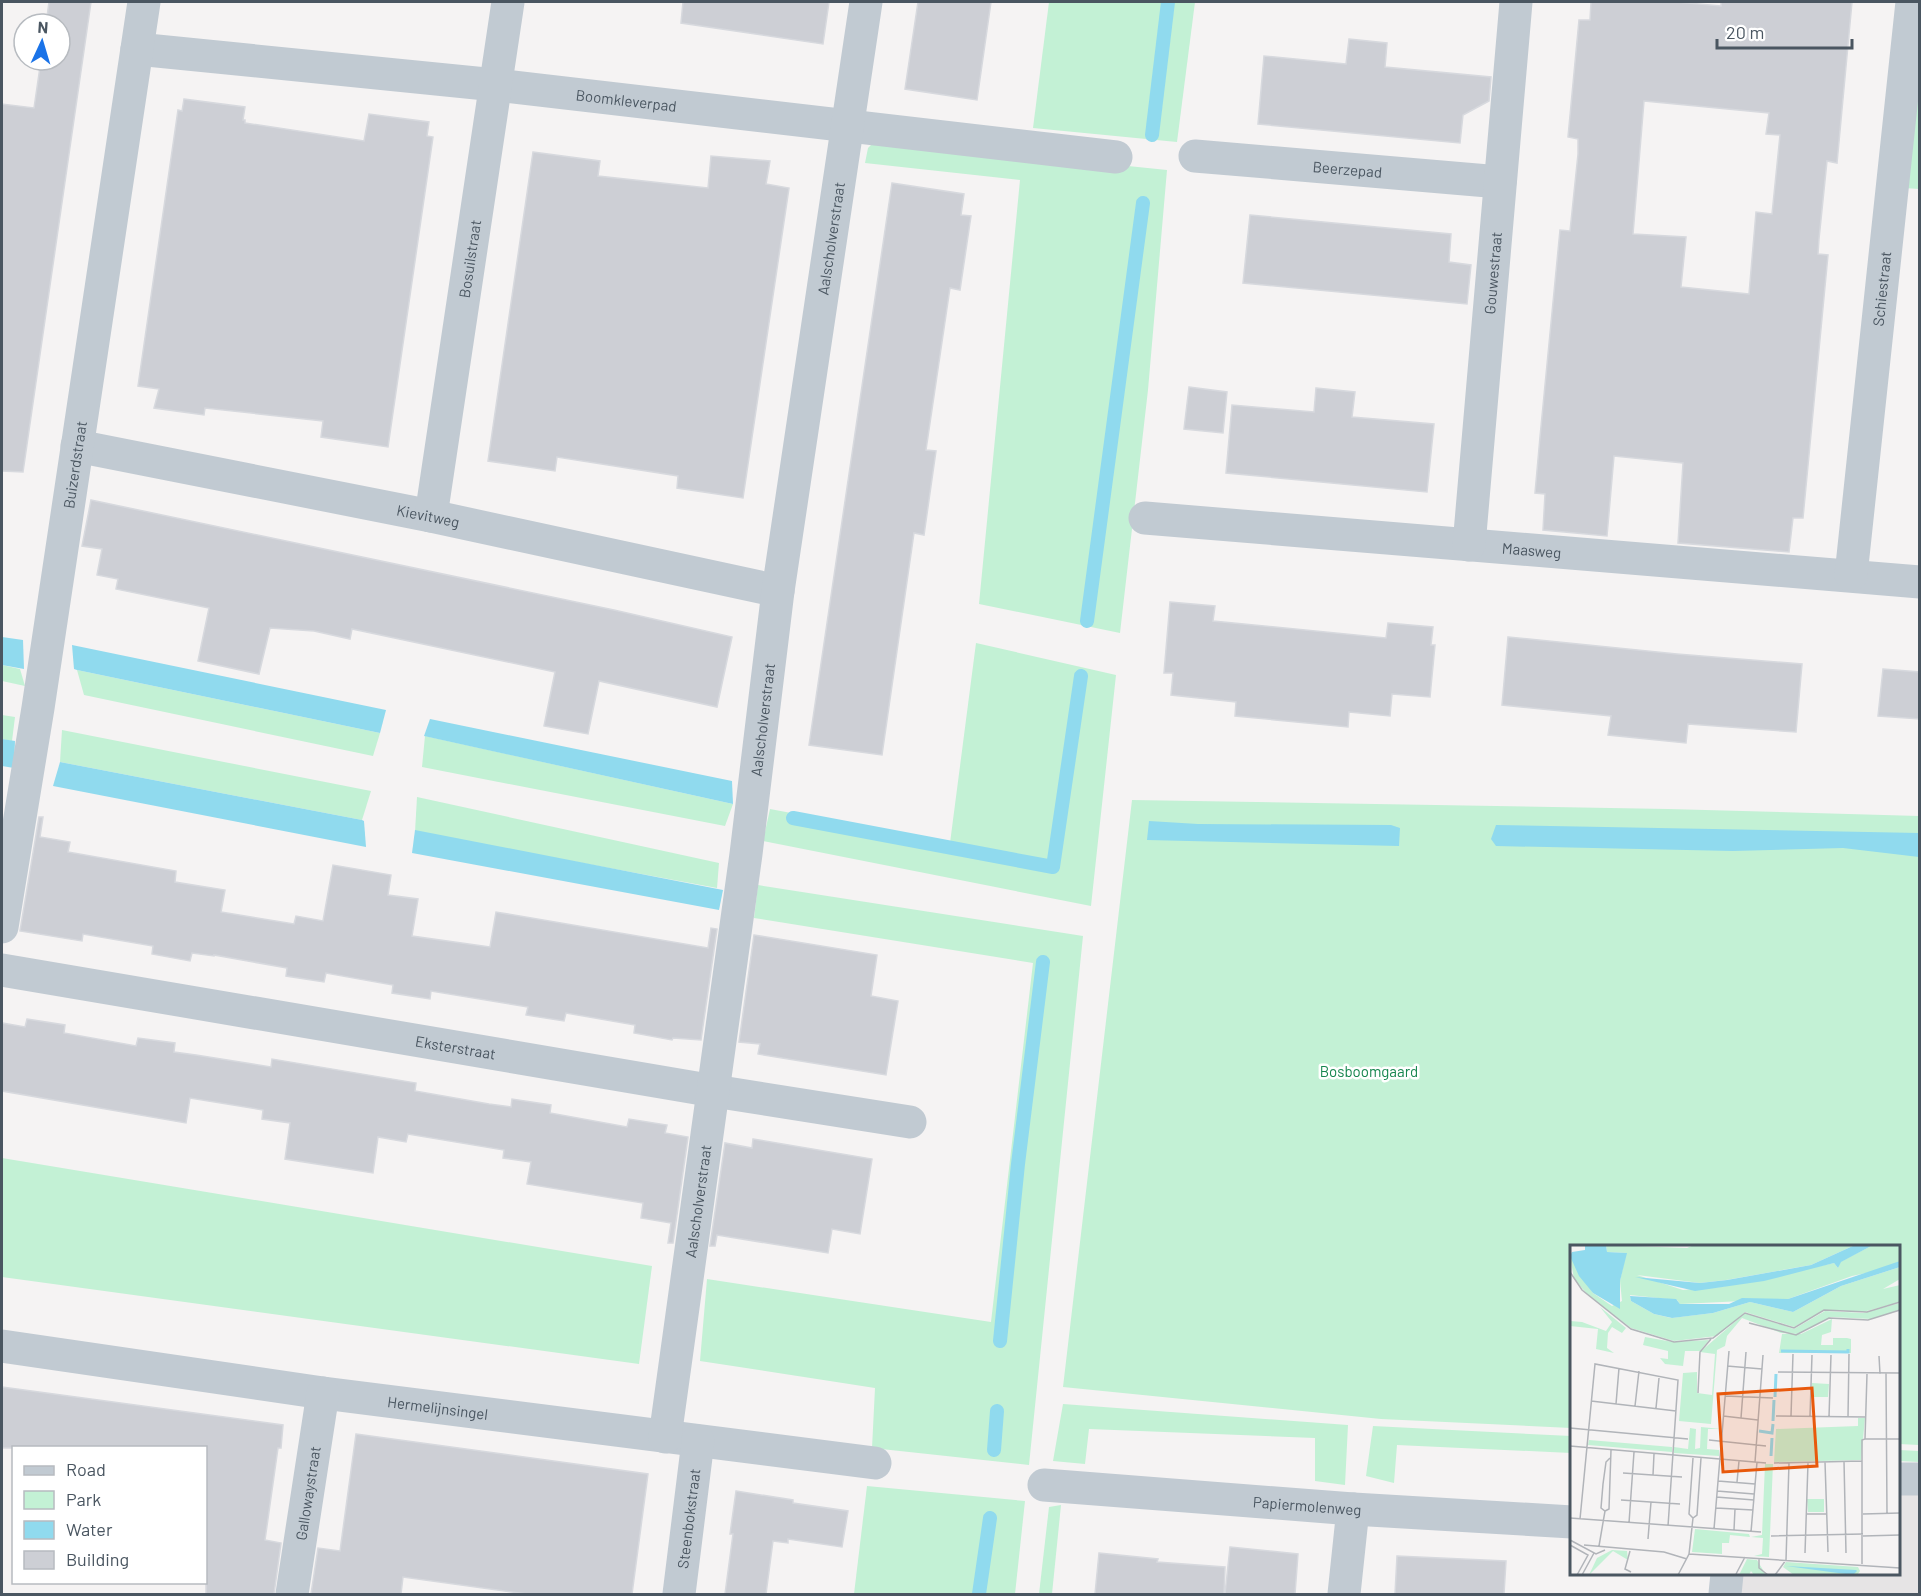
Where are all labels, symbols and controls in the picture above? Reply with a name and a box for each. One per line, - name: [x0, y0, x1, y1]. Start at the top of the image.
- north arrow: [12, 12, 72, 72]
- scale bar: [1717, 12, 1852, 50]
- text: N: [37, 17, 49, 36]
- text: 20 m: [1726, 21, 1764, 43]
- street label: Boomkleverpad: [575, 85, 678, 115]
- street label: Beerzepad: [1312, 157, 1383, 181]
- street label: Aalscholverstraat: [813, 181, 848, 296]
- street label: Bosuilstraat: [455, 218, 484, 299]
- street label: Gouwestraat: [1480, 231, 1505, 315]
- street label: Schiestraat: [1869, 250, 1894, 327]
- street label: Buizerdstraat: [59, 420, 90, 510]
- street label: Kievitweg: [395, 500, 461, 531]
- street label: Maasweg: [1501, 539, 1562, 561]
- street label: Aalscholverstraat: [747, 662, 778, 777]
- street label: Eksterstraat: [414, 1031, 497, 1063]
- park label: Bosboomgaard: [1320, 1062, 1418, 1080]
- street label: Aalscholverstraat: [681, 1144, 715, 1259]
- inset map: [1570, 1245, 1900, 1575]
- street label: Hermelijnsingel: [386, 1392, 489, 1423]
- street label: Gallowaystraat: [291, 1445, 324, 1542]
- legend: [12, 1446, 207, 1584]
- text: Road: [66, 1458, 106, 1480]
- street label: Steenbokstraat: [673, 1468, 704, 1570]
- text: Park: [66, 1488, 101, 1510]
- street label: Papiermolenweg: [1252, 1492, 1362, 1518]
- text: Water: [66, 1518, 113, 1540]
- text: Building: [66, 1548, 129, 1570]

